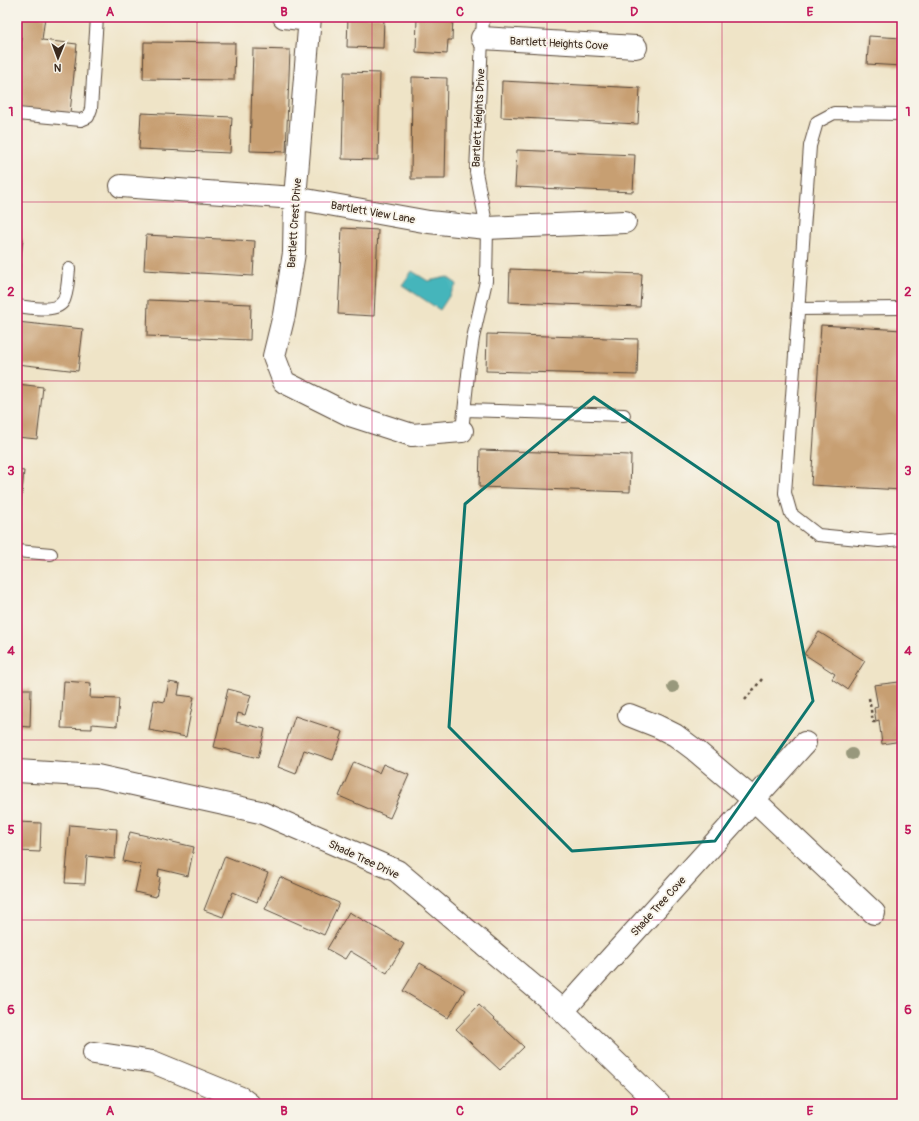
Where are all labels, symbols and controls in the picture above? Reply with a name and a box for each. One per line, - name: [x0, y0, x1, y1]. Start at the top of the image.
- text: A: [106, 4, 115, 20]
- text: B: [280, 4, 288, 20]
- text: C: [456, 4, 464, 20]
- text: D: [630, 4, 638, 20]
- text: E: [807, 4, 814, 20]
- street label: Bartlett Heights Cove: [509, 34, 609, 53]
- north arrow: [38, 38, 78, 78]
- text: N: [53, 61, 62, 74]
- street label: Bartlett Heights Drive: [469, 68, 488, 168]
- text: 1: [8, 104, 14, 120]
- text: 1: [905, 104, 911, 120]
- street label: Bartlett Crest Drive: [285, 177, 304, 268]
- street label: Bartlett View Lane: [330, 199, 417, 226]
- text: 2: [7, 284, 15, 300]
- text: 2: [904, 284, 912, 300]
- text: 3: [7, 463, 15, 479]
- text: 3: [904, 463, 912, 479]
- text: 4: [7, 643, 15, 659]
- text: 4: [904, 643, 912, 659]
- text: 5: [7, 822, 15, 838]
- text: 5: [904, 822, 912, 838]
- street label: Shade Tree Drive: [327, 837, 402, 882]
- street label: Shade Tree Cove: [628, 873, 689, 939]
- text: 6: [7, 1002, 15, 1018]
- text: 6: [904, 1002, 912, 1018]
- text: A: [106, 1103, 115, 1119]
- text: B: [280, 1103, 288, 1119]
- text: C: [456, 1103, 464, 1119]
- text: D: [630, 1103, 638, 1119]
- text: E: [807, 1103, 814, 1119]

